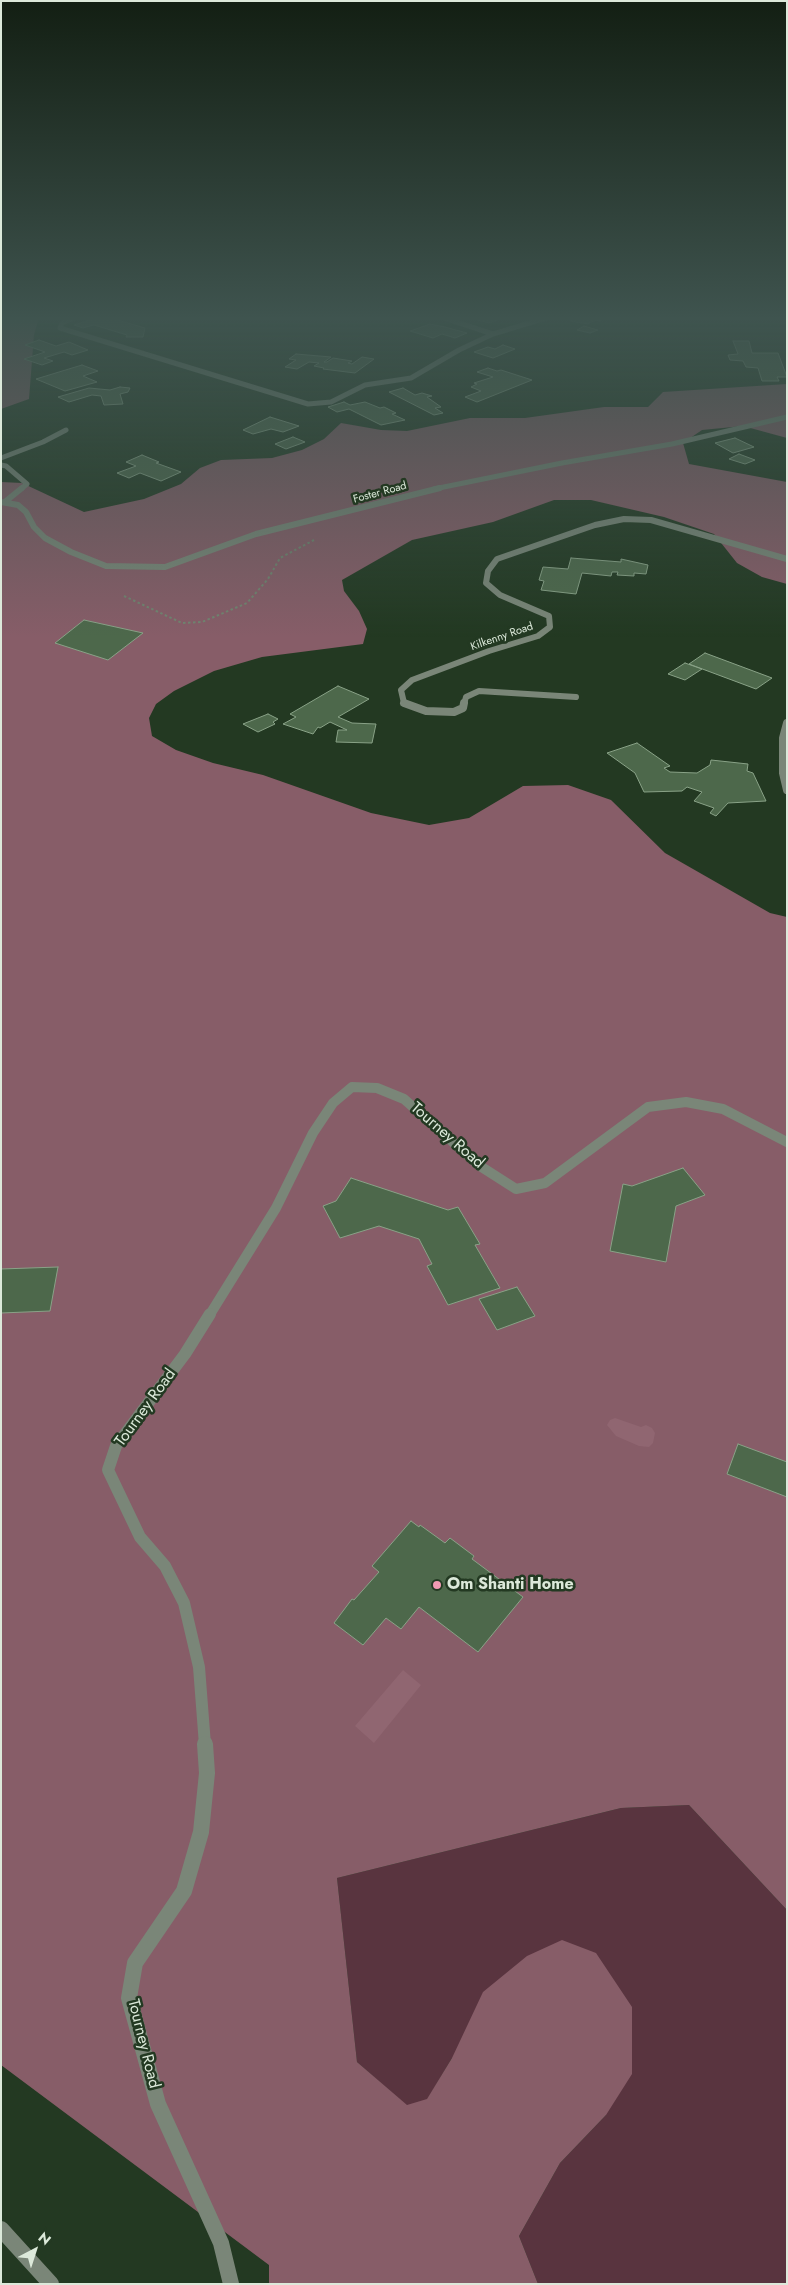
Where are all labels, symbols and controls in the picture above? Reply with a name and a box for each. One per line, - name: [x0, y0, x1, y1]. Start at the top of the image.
- street label: Foster Road: [352, 480, 408, 506]
- street label: Kilkenny Road: [469, 620, 535, 654]
- street label: Tourney Road: [406, 1099, 488, 1173]
- street label: Tourney Road: [111, 1365, 181, 1451]
- place label: Om Shanti Home: [447, 1575, 574, 1595]
- marker: Om Shanti Home: [431, 1579, 443, 1591]
- street label: Tourney Road: [123, 1997, 163, 2091]
- north arrow: [10, 2225, 60, 2275]
- text: N: [34, 2227, 55, 2250]

